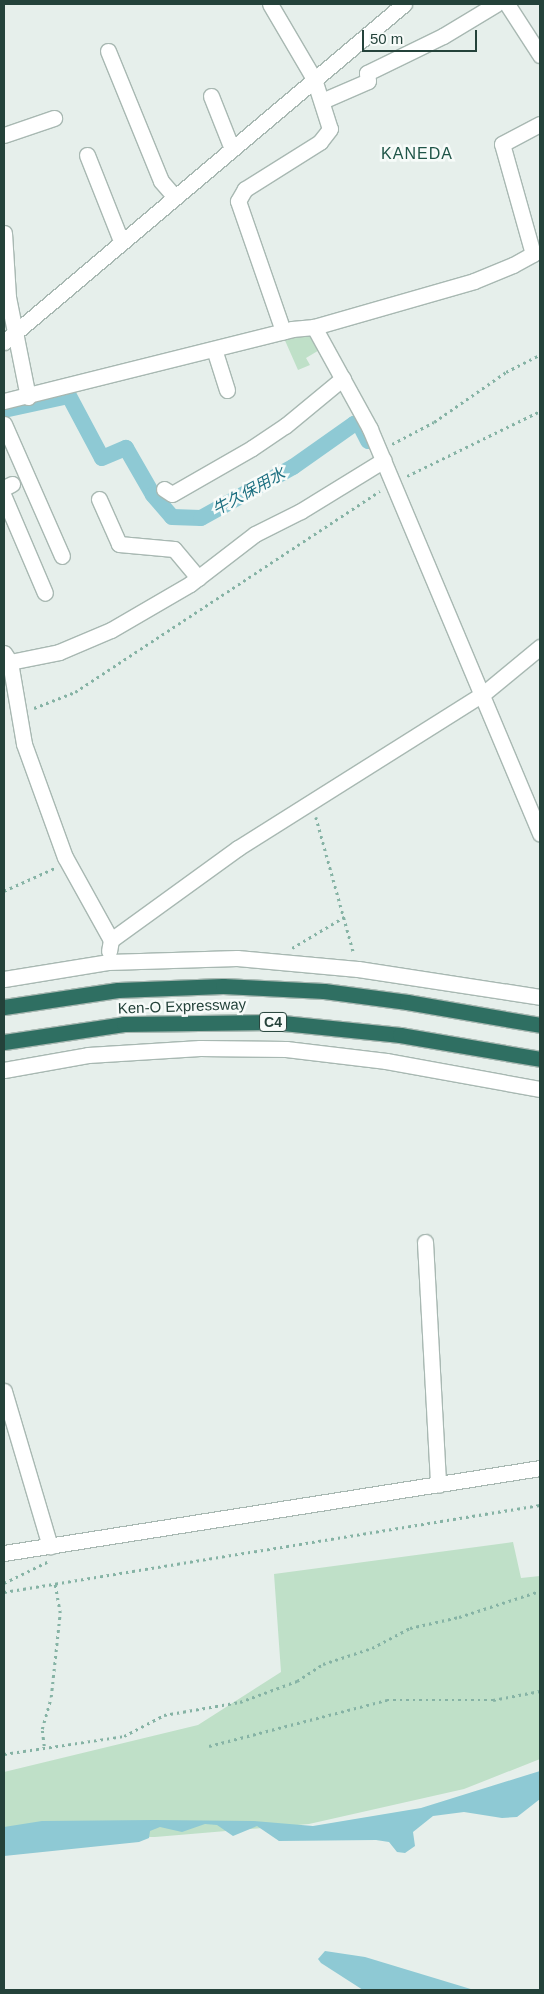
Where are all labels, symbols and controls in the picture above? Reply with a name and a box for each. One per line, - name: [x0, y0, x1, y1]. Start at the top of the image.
- scale bar: [364, 20, 479, 52]
- text: 50 m: [370, 30, 403, 47]
- district label: KANEDA: [380, 144, 454, 164]
- water label: 牛久保用水: [209, 464, 289, 520]
- street label: Ken-O Expressway: [118, 995, 246, 1017]
- road number: C4: [258, 1010, 288, 1034]

